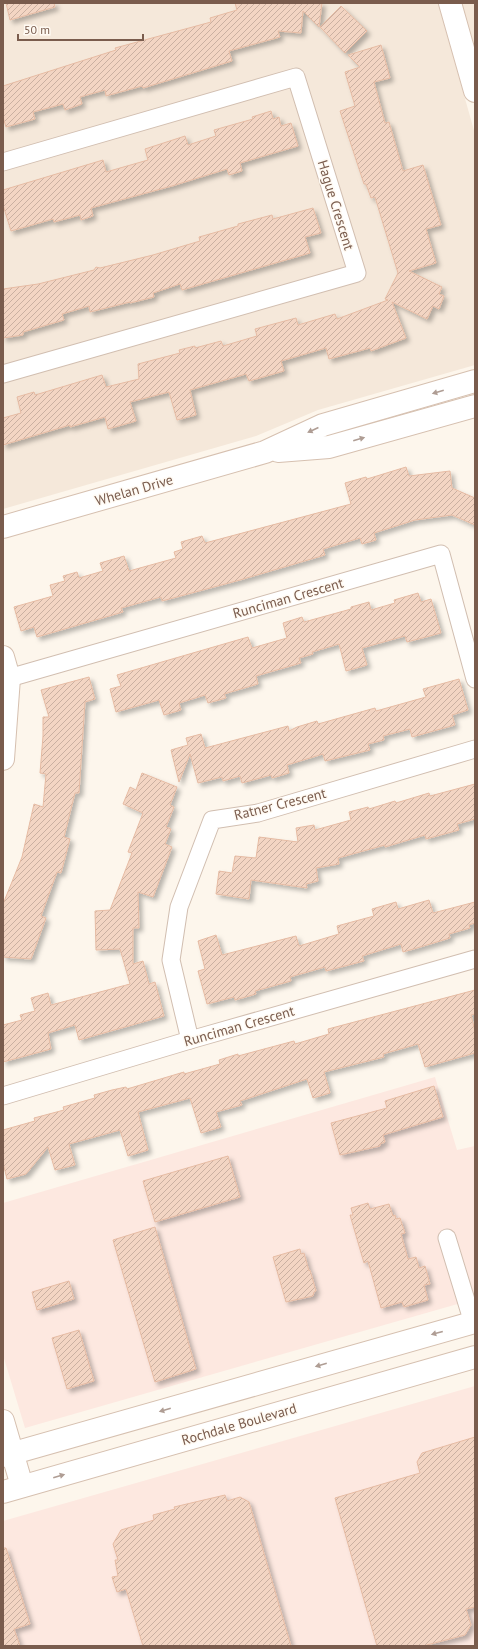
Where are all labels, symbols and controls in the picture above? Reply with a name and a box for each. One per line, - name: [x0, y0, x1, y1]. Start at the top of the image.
- scale bar: [18, 16, 143, 42]
- text: 50 m: [24, 22, 50, 37]
- street label: Hague Crescent: [314, 158, 358, 252]
- one-way arrow: [431, 389, 443, 395]
- one-way arrow: [308, 427, 319, 433]
- one-way arrow: [353, 436, 365, 442]
- street label: Whelan Drive: [93, 470, 175, 510]
- street label: Runciman Crescent: [231, 574, 346, 622]
- street label: Ratner Crescent: [232, 784, 328, 824]
- street label: Runciman Crescent: [182, 1002, 297, 1050]
- one-way arrow: [431, 1330, 443, 1336]
- one-way arrow: [314, 1363, 327, 1369]
- street label: Rochdale Boulevard: [179, 1399, 299, 1449]
- one-way arrow: [159, 1407, 171, 1413]
- one-way arrow: [54, 1473, 66, 1479]

